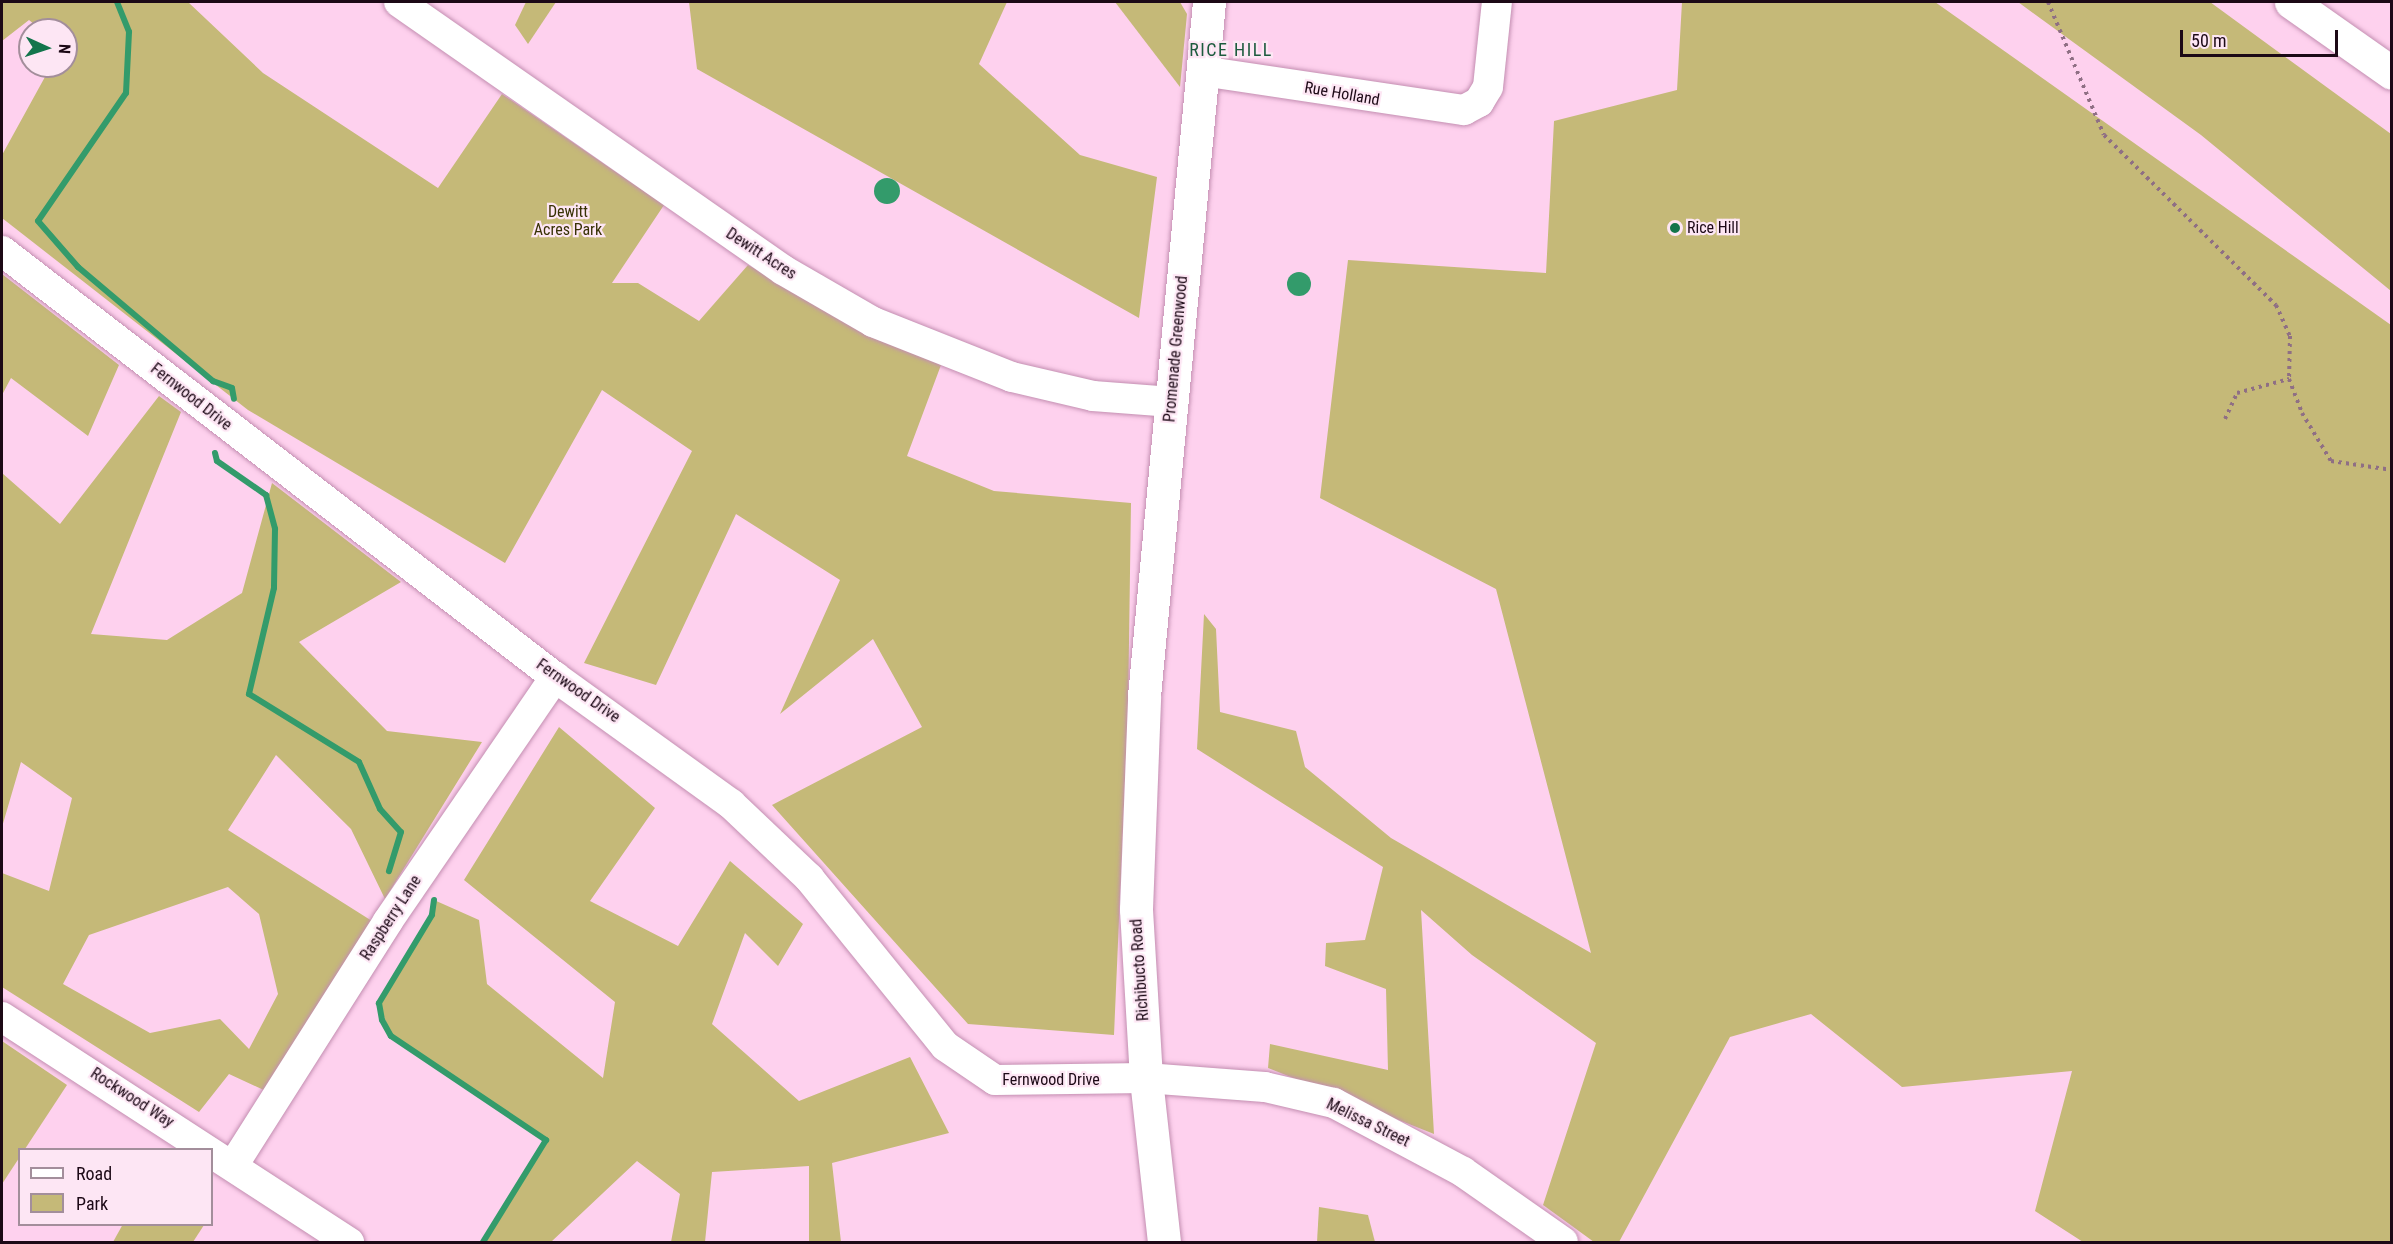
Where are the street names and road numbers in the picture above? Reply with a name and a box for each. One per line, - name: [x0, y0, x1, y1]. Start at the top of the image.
- street label: Rue Holland: [1303, 78, 1381, 110]
- street label: Dewitt Acres: [722, 224, 800, 284]
- street label: Promenade Greenwood: [1160, 275, 1192, 423]
- street label: Fernwood Drive: [147, 359, 235, 435]
- street label: Fernwood Drive: [532, 655, 624, 727]
- street label: Raspberry Lane: [356, 872, 426, 964]
- street label: Richibucto Road: [1127, 918, 1153, 1022]
- street label: Rockwood Way: [87, 1064, 177, 1132]
- street label: Fernwood Drive: [1002, 1070, 1100, 1090]
- street label: Melissa Street: [1323, 1095, 1413, 1151]

